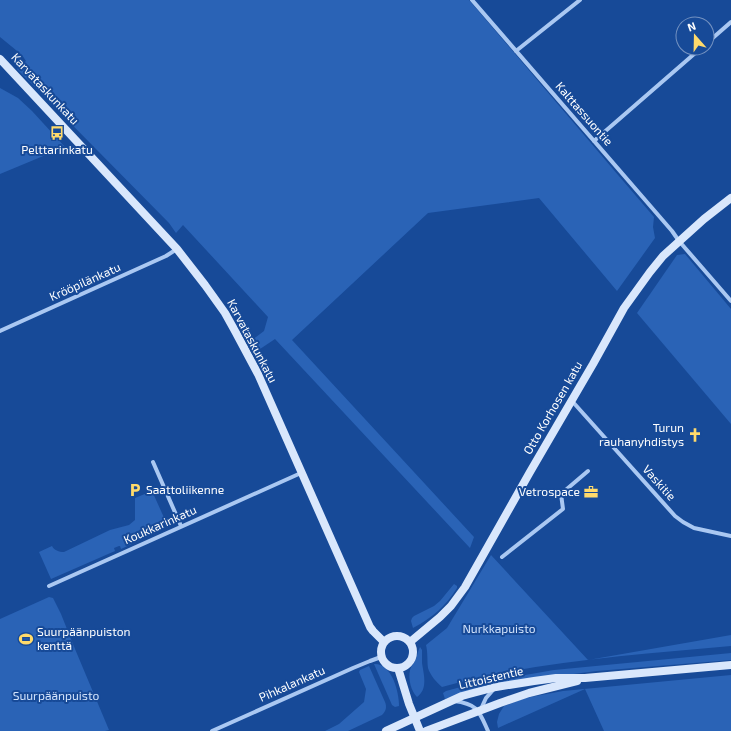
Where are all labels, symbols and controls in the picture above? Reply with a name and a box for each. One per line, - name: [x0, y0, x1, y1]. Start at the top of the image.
- north arrow: [675, 16, 715, 56]
- text: N: [685, 19, 697, 34]
- street label: Karvataskunkatu: [9, 50, 82, 127]
- street label: Kalttassuontie: [553, 79, 616, 148]
- bus stop icon: Pelttarinkatu: [49, 125, 65, 141]
- place label: Pelttarinkatu: [21, 142, 93, 156]
- street label: Krööpilänkatu: [47, 259, 122, 303]
- street label: Karvataskunkatu: [225, 296, 281, 385]
- street label: Otto Korhosen katu: [520, 358, 585, 457]
- place label: Turun rauhanyhdistys: [599, 420, 684, 448]
- church icon: Turun rauhanyhdistys: [687, 427, 703, 443]
- street label: Vaskitie: [640, 462, 679, 503]
- parking icon: Saattoliikenne: [127, 482, 143, 498]
- place label: Saattoliikenne: [146, 482, 224, 496]
- place label: Vetrospace: [519, 484, 580, 498]
- office icon: Vetrospace: [583, 484, 599, 500]
- street label: Koukkarinkatu: [121, 502, 198, 546]
- park label: Nurkkapuisto: [462, 621, 536, 635]
- place label: Suurpäänpuiston kenttä: [37, 624, 131, 652]
- sports icon: Suurpäänpuiston kenttä: [18, 631, 34, 647]
- street label: Pihkalankatu: [256, 662, 327, 704]
- street label: Littoistentie: [457, 663, 525, 691]
- park label: Suurpäänpuisto: [13, 688, 99, 702]

